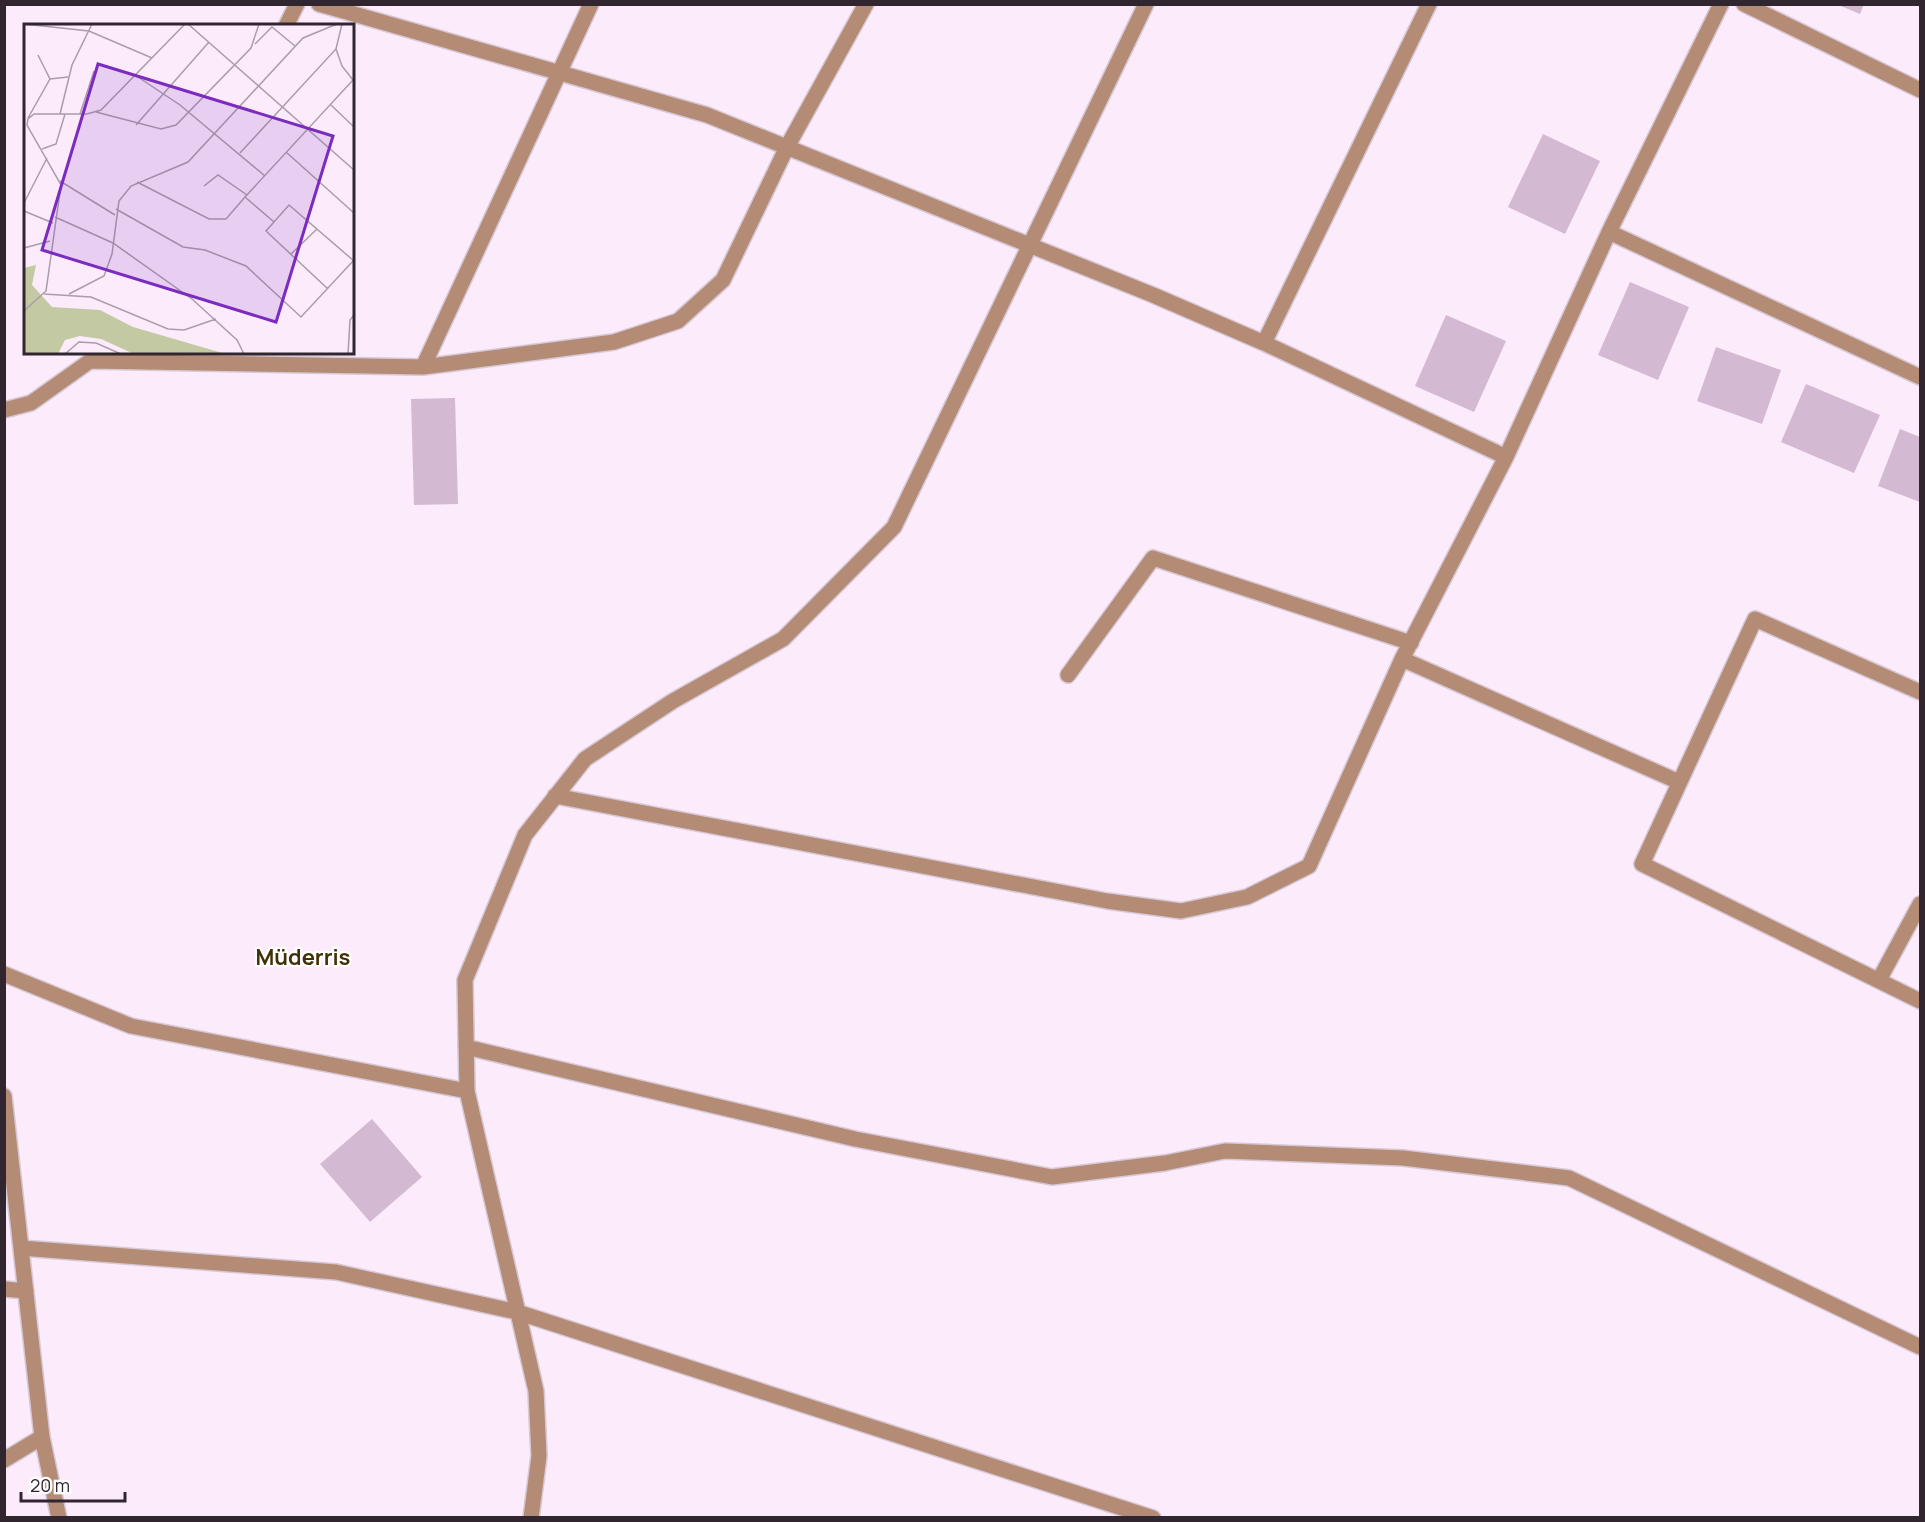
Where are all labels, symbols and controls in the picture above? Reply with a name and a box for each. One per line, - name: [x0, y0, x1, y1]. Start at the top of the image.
- inset map: [24, 24, 354, 354]
- district label: Müderris: [255, 942, 351, 972]
- scale bar: [21, 1465, 124, 1503]
- text: 20 m: [30, 1473, 70, 1497]

